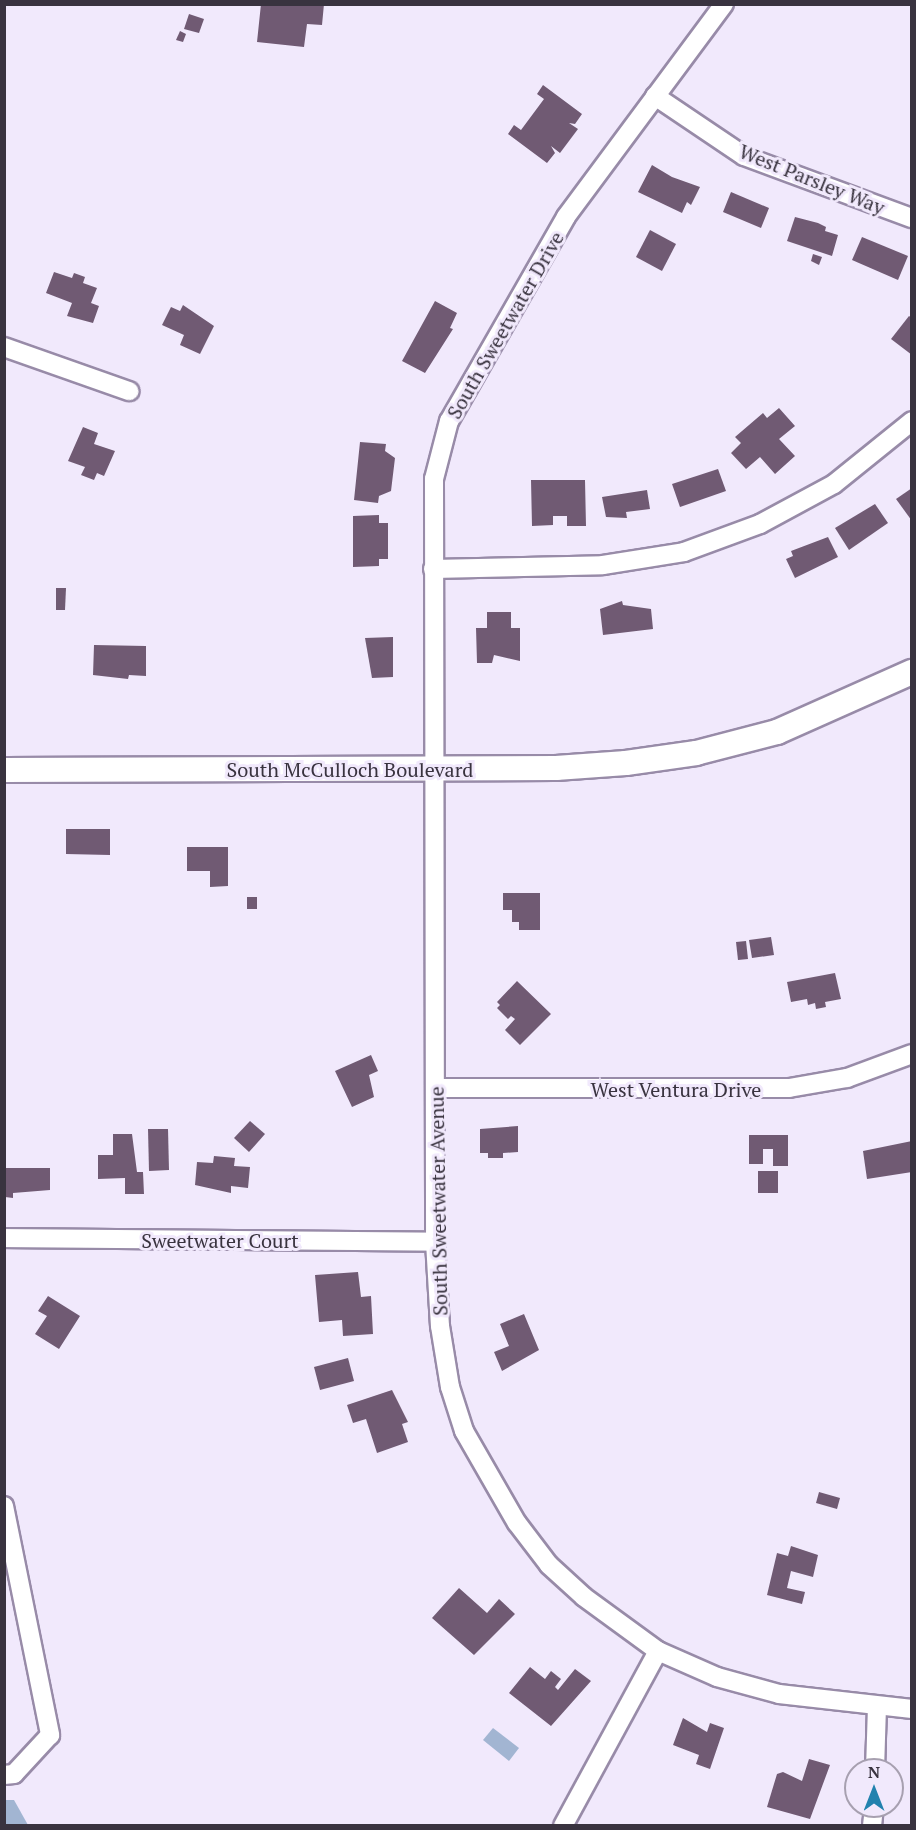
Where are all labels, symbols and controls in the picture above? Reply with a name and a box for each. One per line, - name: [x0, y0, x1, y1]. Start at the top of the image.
- street label: West Parsley Way: [736, 139, 888, 219]
- street label: South Sweetwater Drive: [442, 227, 568, 423]
- street label: South McCulloch Boulevard: [227, 757, 473, 781]
- street label: West Ventura Drive: [590, 1077, 762, 1101]
- street label: South Sweetwater Avenue: [424, 1086, 452, 1316]
- street label: Sweetwater Court: [141, 1228, 299, 1252]
- north arrow: [844, 1758, 904, 1818]
- text: N: [868, 1761, 880, 1783]

